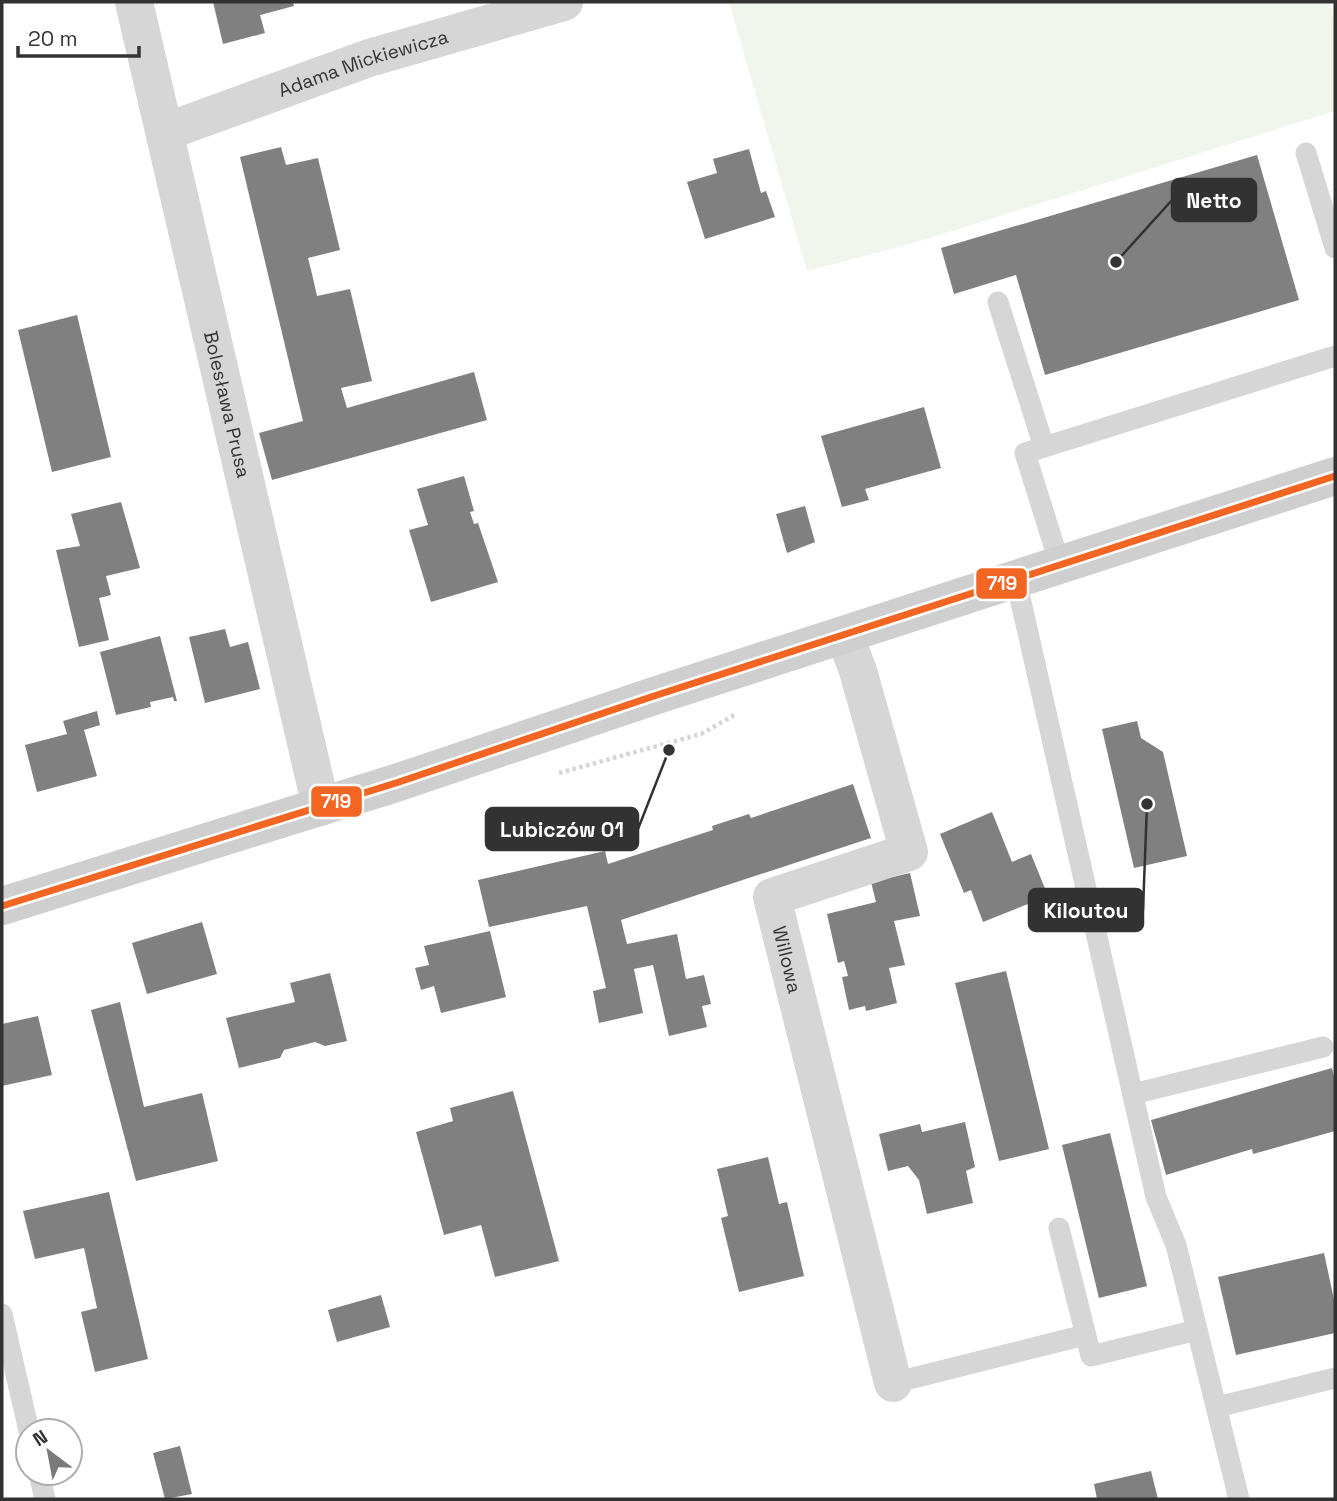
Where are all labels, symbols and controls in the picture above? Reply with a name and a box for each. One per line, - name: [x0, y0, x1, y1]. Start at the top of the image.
- scale bar: [18, 14, 138, 58]
- street label: Adama Mickiewicza: [275, 23, 451, 102]
- text: 20 m: [28, 25, 78, 52]
- callout: Netto: [1172, 179, 1256, 221]
- text: Netto: [1186, 187, 1242, 214]
- street label: Bolesława Prusa: [198, 328, 257, 480]
- line badge: 719: [975, 567, 1028, 600]
- text: 719: [987, 571, 1017, 596]
- line badge: 719: [310, 785, 363, 818]
- text: 719: [321, 789, 351, 814]
- callout: Lubiczów 01: [486, 808, 638, 850]
- text: Lubiczów 01: [500, 816, 624, 843]
- callout: Kiloutou: [1029, 889, 1143, 931]
- text: Kiloutou: [1043, 897, 1129, 924]
- street label: Willowa: [767, 923, 808, 996]
- north arrow: [14, 1417, 84, 1487]
- text: N: [28, 1424, 52, 1452]

